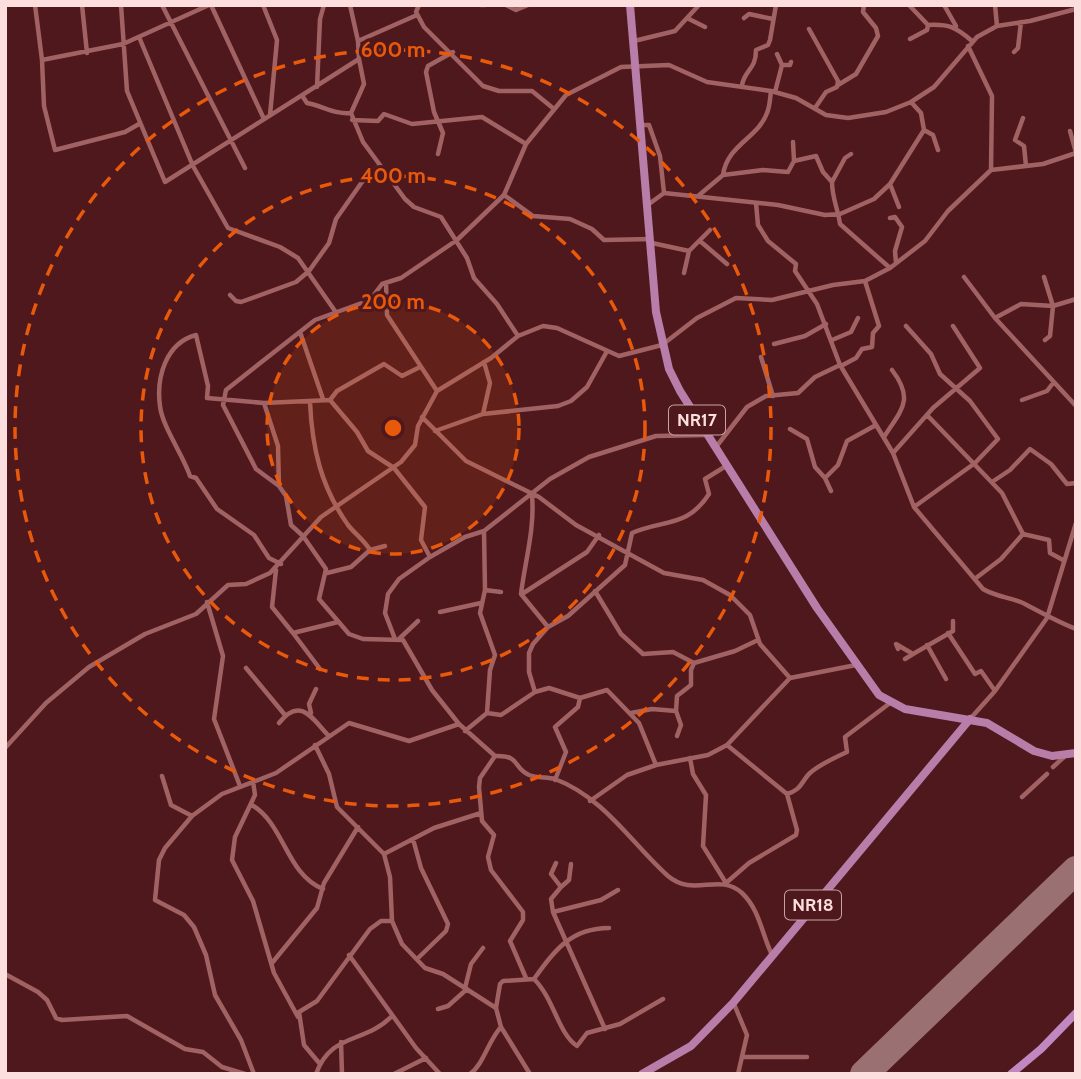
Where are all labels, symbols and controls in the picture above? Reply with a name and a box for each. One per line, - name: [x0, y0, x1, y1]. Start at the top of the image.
- text: 600 m: [361, 37, 425, 62]
- text: 400 m: [360, 163, 426, 188]
- text: 200 m: [361, 289, 425, 314]
- road number: NR17: [669, 406, 725, 434]
- centre of rings: [381, 416, 405, 440]
- road number: NR18: [785, 890, 841, 920]

